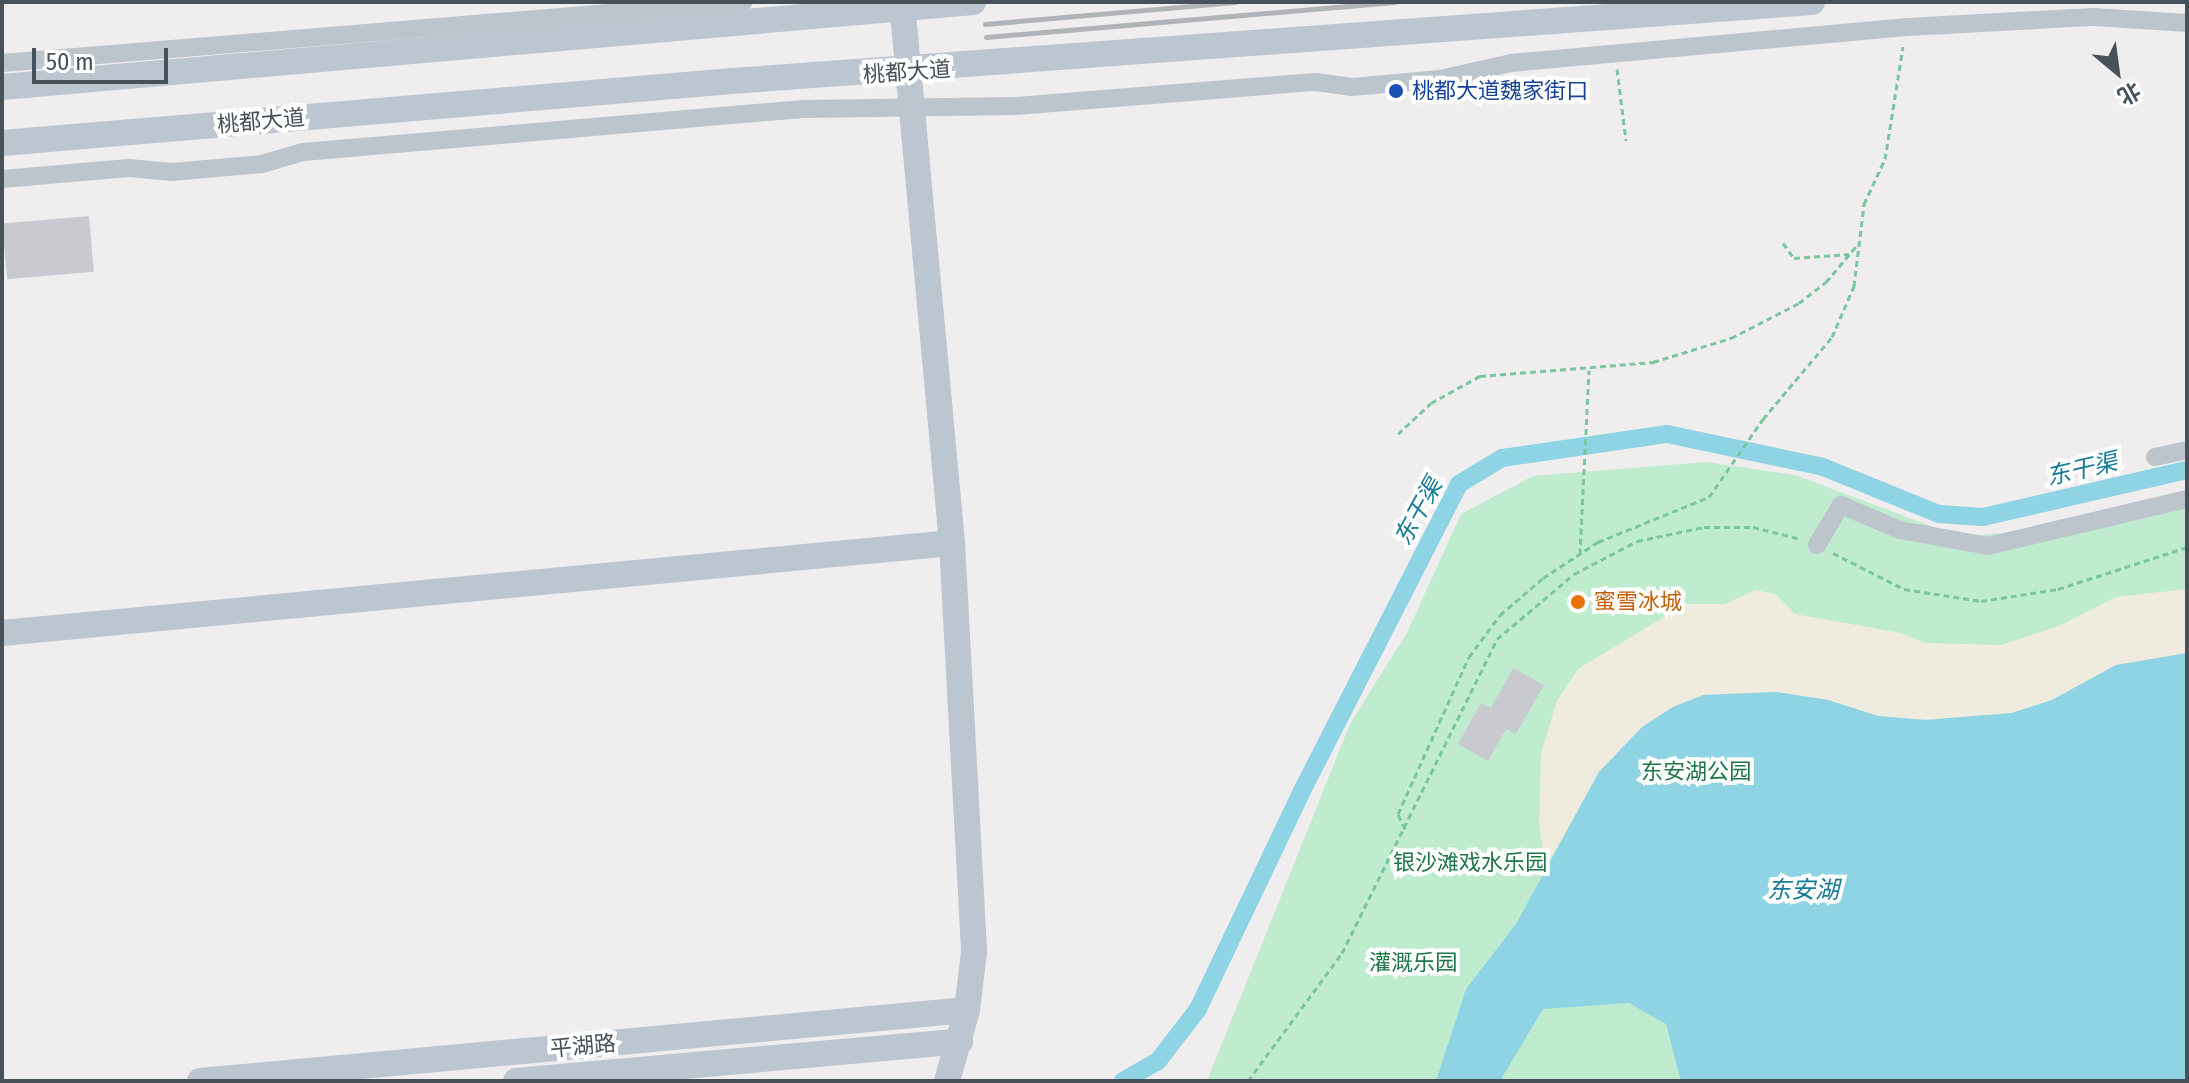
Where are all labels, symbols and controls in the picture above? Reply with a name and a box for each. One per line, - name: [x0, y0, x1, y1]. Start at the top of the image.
- scale bar: [36, 32, 172, 82]
- north arrow: [2077, 32, 2157, 112]
- text: 50 m: [46, 48, 94, 76]
- street label: 桃都大道: [862, 56, 952, 88]
- text: 北: [2113, 76, 2145, 111]
- place label: 桃都大道魏家街口: [1412, 78, 1588, 104]
- marker: 桃都大道魏家街口: [1387, 82, 1405, 100]
- street label: 桃都大道: [216, 104, 306, 138]
- water label: 东干渠: [2044, 448, 2120, 492]
- water label: 东干渠: [1389, 474, 1449, 550]
- place label: 蜜雪冰城: [1594, 589, 1682, 615]
- marker: 蜜雪冰城: [1569, 593, 1587, 611]
- park label: 东安湖公园: [1641, 759, 1751, 785]
- park label: 银沙滩戏水乐园: [1393, 850, 1547, 876]
- water label: 东安湖: [1767, 877, 1839, 905]
- park label: 灌溉乐园: [1369, 950, 1457, 976]
- street label: 平湖路: [549, 1030, 617, 1062]

